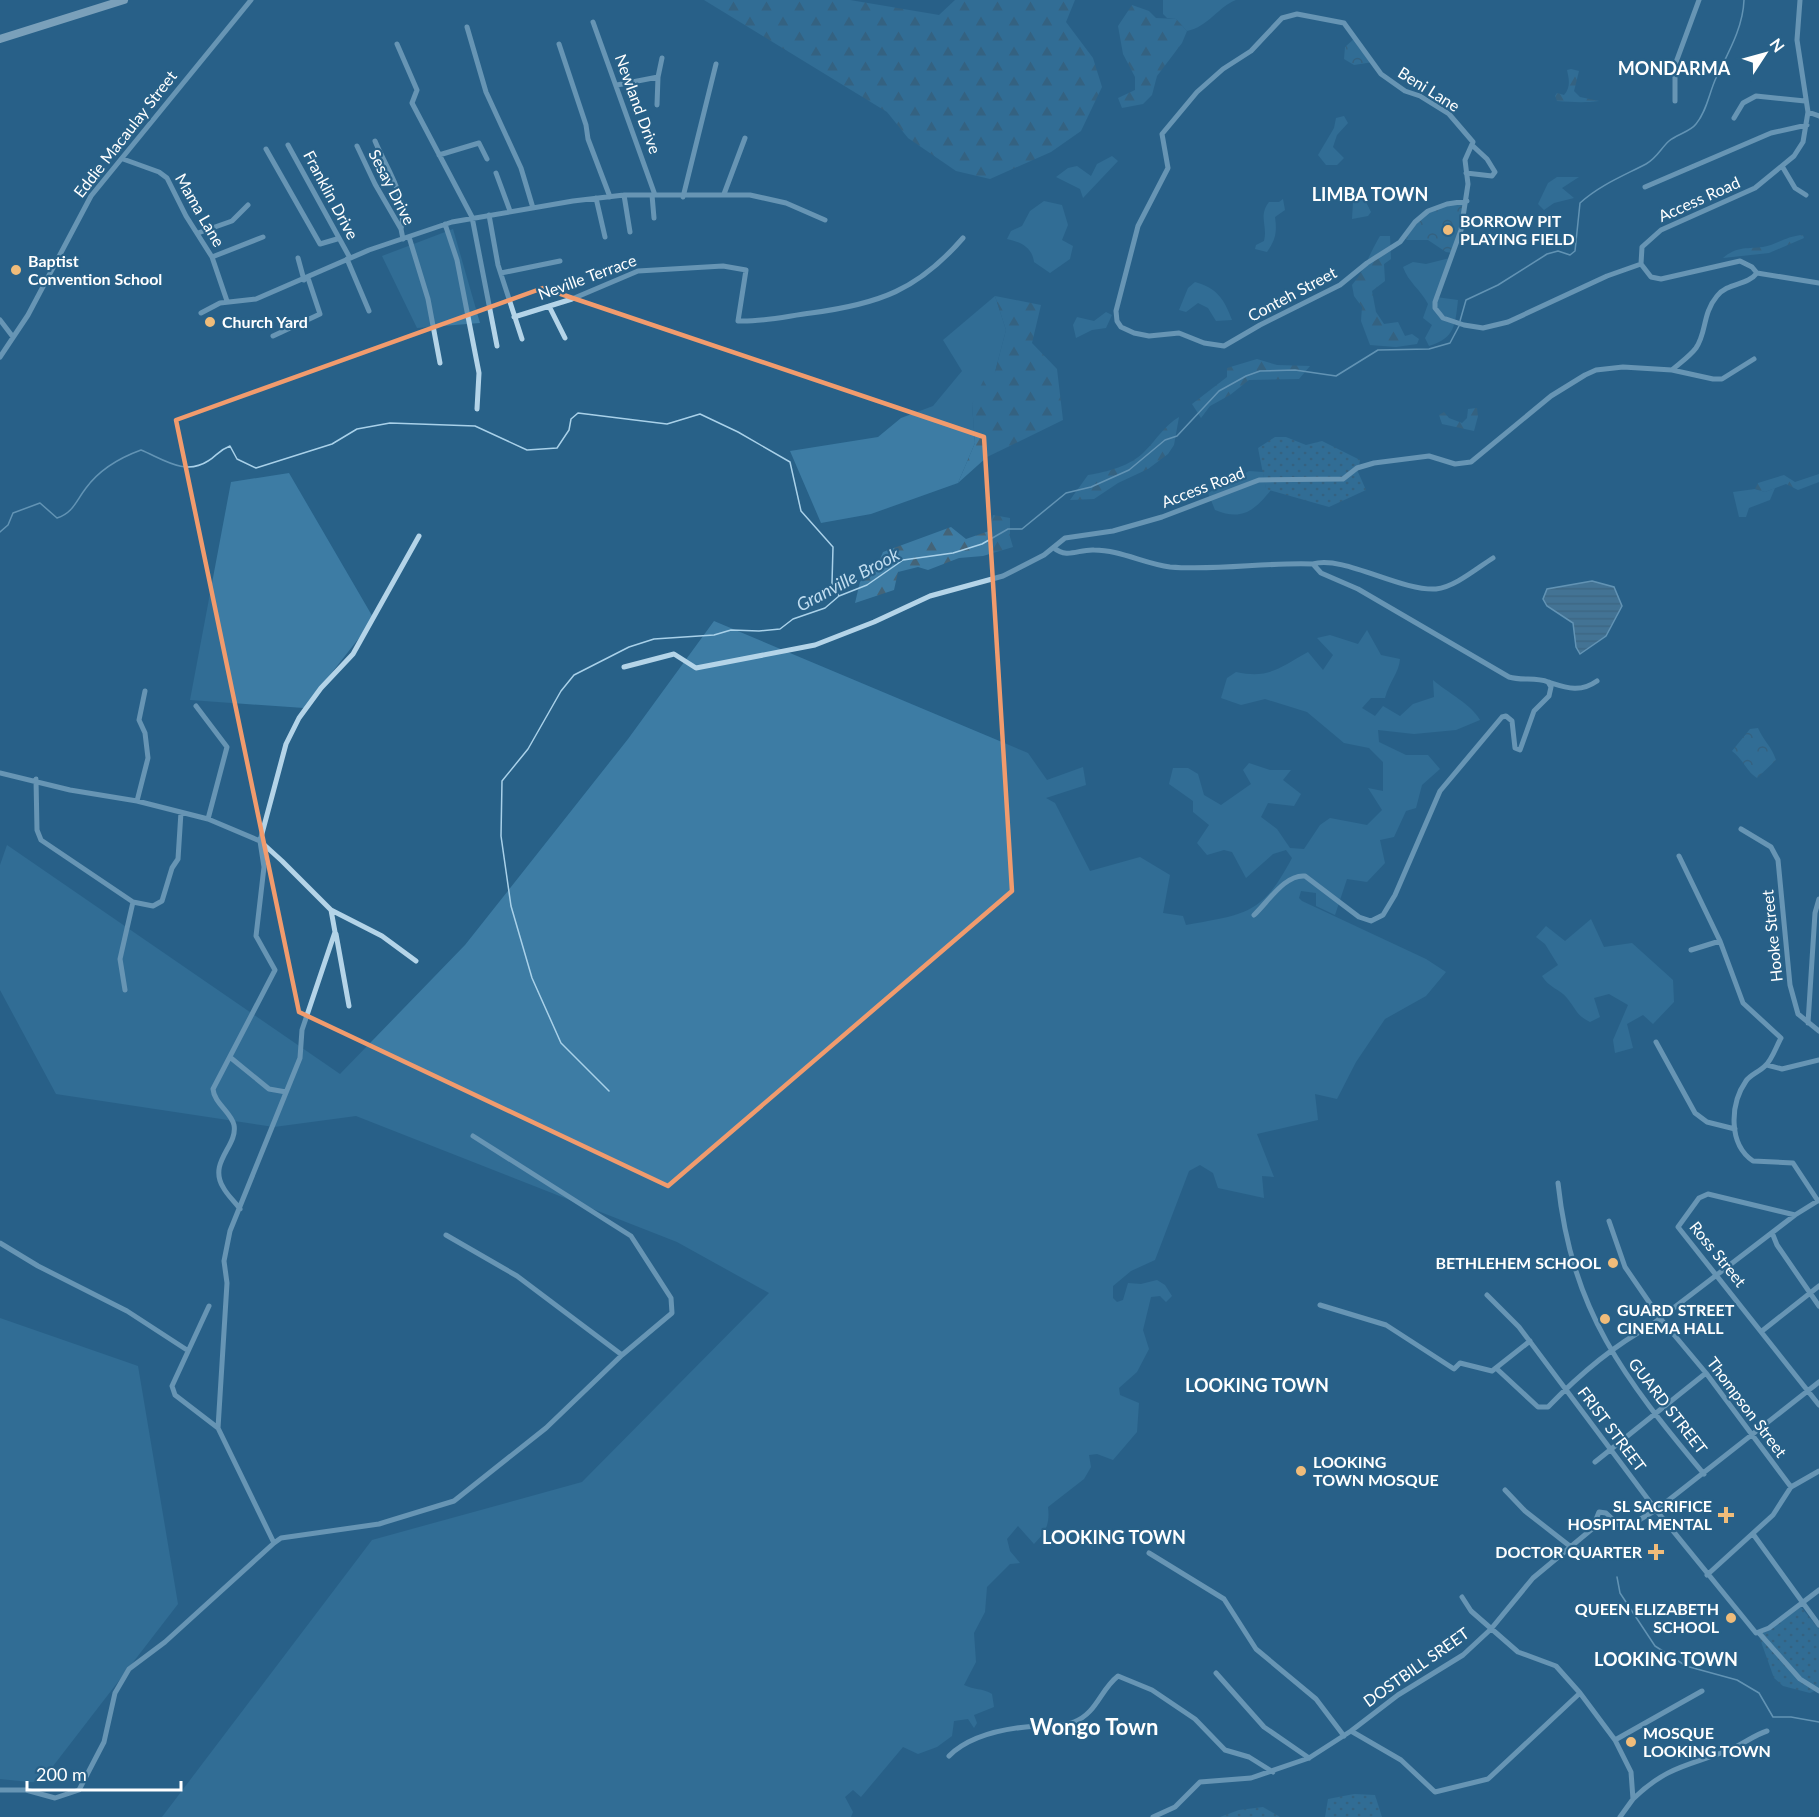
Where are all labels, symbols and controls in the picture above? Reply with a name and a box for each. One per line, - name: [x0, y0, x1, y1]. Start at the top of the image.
- north arrow: [1735, 24, 1795, 84]
- text: N: [1766, 34, 1789, 55]
- street label: Newland Drive: [612, 51, 665, 156]
- district label: MONDARMA: [1618, 57, 1731, 79]
- street label: Beni Lane: [1395, 62, 1464, 115]
- street label: Eddie Macaulay Street: [69, 66, 180, 201]
- street label: Sesay Drive: [365, 146, 419, 228]
- street label: Franklin Drive: [300, 147, 363, 242]
- street label: Mama Lane: [172, 170, 229, 250]
- street label: Access Road: [1655, 172, 1743, 225]
- district label: LIMBA TOWN: [1312, 183, 1428, 205]
- place label: BORROW PIT PLAYING FIELD: [1460, 211, 1575, 248]
- marker: BORROW PIT PLAYING FIELD: [1441, 223, 1455, 237]
- street label: Neville Terrace: [535, 250, 639, 303]
- place label: Baptist Convention School: [28, 251, 162, 288]
- street label: Conteh Street: [1244, 262, 1340, 325]
- marker: Baptist Convention School: [9, 263, 23, 277]
- place label: Church Yard: [222, 312, 308, 331]
- marker: Church Yard: [203, 315, 217, 329]
- street label: Access Road: [1159, 462, 1247, 511]
- water label: Granville Brook: [792, 543, 903, 616]
- street label: Hooke Street: [1757, 889, 1786, 983]
- street label: Ross Street: [1686, 1217, 1751, 1290]
- place label: BETHLEHEM SCHOOL: [1435, 1253, 1602, 1272]
- marker: BETHLEHEM SCHOOL: [1606, 1256, 1620, 1270]
- place label: GUARD STREET CINEMA HALL: [1617, 1300, 1735, 1337]
- marker: GUARD STREET CINEMA HALL: [1598, 1312, 1612, 1326]
- street label: Thompson Street: [1704, 1353, 1791, 1461]
- street label: GUARD STREET: [1625, 1354, 1712, 1458]
- district label: LOOKING TOWN: [1185, 1374, 1329, 1396]
- street label: FRIST STREET: [1574, 1383, 1651, 1475]
- place label: LOOKING TOWN MOSQUE: [1313, 1452, 1439, 1489]
- marker: LOOKING TOWN MOSQUE: [1294, 1464, 1308, 1478]
- place label: SL SACRIFICE HOSPITAL MENTAL: [1567, 1496, 1713, 1533]
- marker: SL SACRIFICE HOSPITAL MENTAL: [1717, 1506, 1735, 1524]
- district label: LOOKING TOWN: [1042, 1526, 1186, 1548]
- place label: DOCTOR QUARTER: [1495, 1542, 1643, 1561]
- marker: DOCTOR QUARTER: [1647, 1543, 1665, 1561]
- place label: QUEEN ELIZABETH SCHOOL: [1575, 1599, 1720, 1636]
- marker: QUEEN ELIZABETH SCHOOL: [1724, 1611, 1738, 1625]
- street label: DOSTBILL SREET: [1359, 1623, 1473, 1710]
- district label: LOOKING TOWN: [1594, 1648, 1738, 1670]
- district label: Wongo Town: [1030, 1713, 1158, 1740]
- place label: MOSQUE LOOKING TOWN: [1643, 1723, 1771, 1760]
- marker: MOSQUE LOOKING TOWN: [1624, 1735, 1638, 1749]
- scale bar: [27, 1754, 182, 1792]
- text: 200 m: [36, 1763, 87, 1785]

